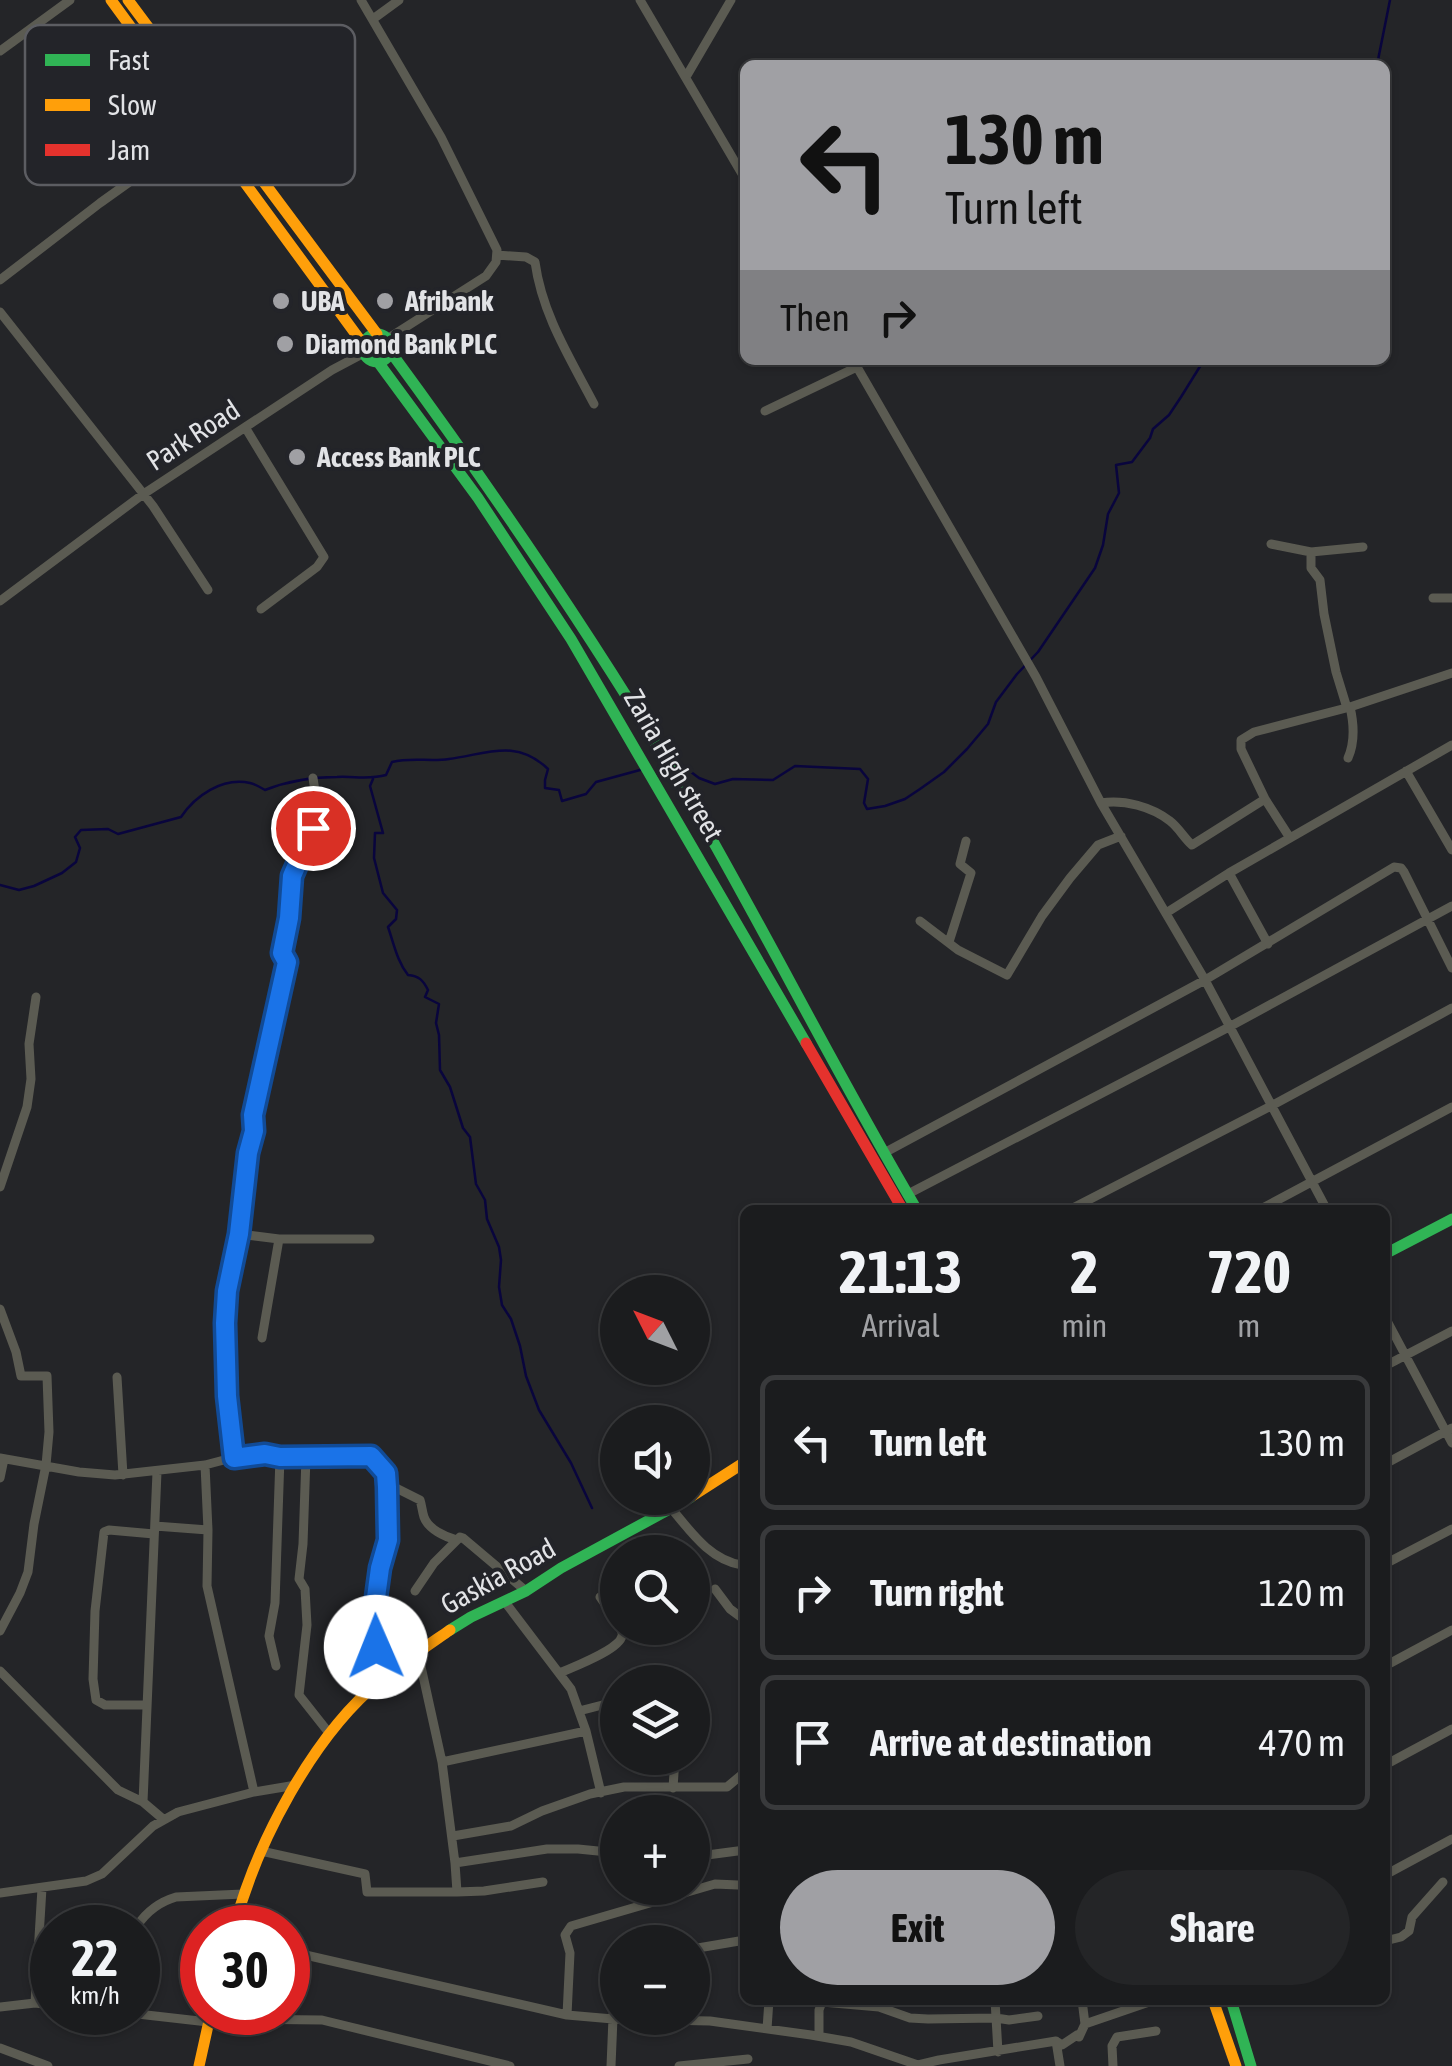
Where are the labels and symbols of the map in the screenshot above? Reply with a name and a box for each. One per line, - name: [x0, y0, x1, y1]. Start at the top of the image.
- legend: [25, 25, 355, 185]
- text: Fast: [108, 44, 150, 76]
- text: Slow: [108, 89, 157, 121]
- text: Jam: [108, 134, 150, 166]
- place label: UBA: [301, 285, 345, 317]
- place label: Afribank: [404, 285, 494, 317]
- marker: UBA: [270, 290, 292, 312]
- marker: Afribank: [374, 290, 396, 312]
- place label: Diamond Bank PLC: [305, 328, 497, 360]
- marker: Diamond Bank PLC: [274, 333, 296, 355]
- street label: Park Road: [141, 393, 245, 477]
- place label: Access Bank PLC: [316, 441, 481, 473]
- marker: Access Bank PLC: [286, 446, 308, 468]
- street label: Zaria High street: [618, 684, 730, 846]
- pin: [271, 786, 356, 871]
- north arrow: [600, 1275, 710, 1385]
- street label: Gaskia Road: [435, 1531, 561, 1621]
- position arrow: [324, 1595, 428, 1699]
- speed limit sign: 30: [180, 1905, 310, 2035]

